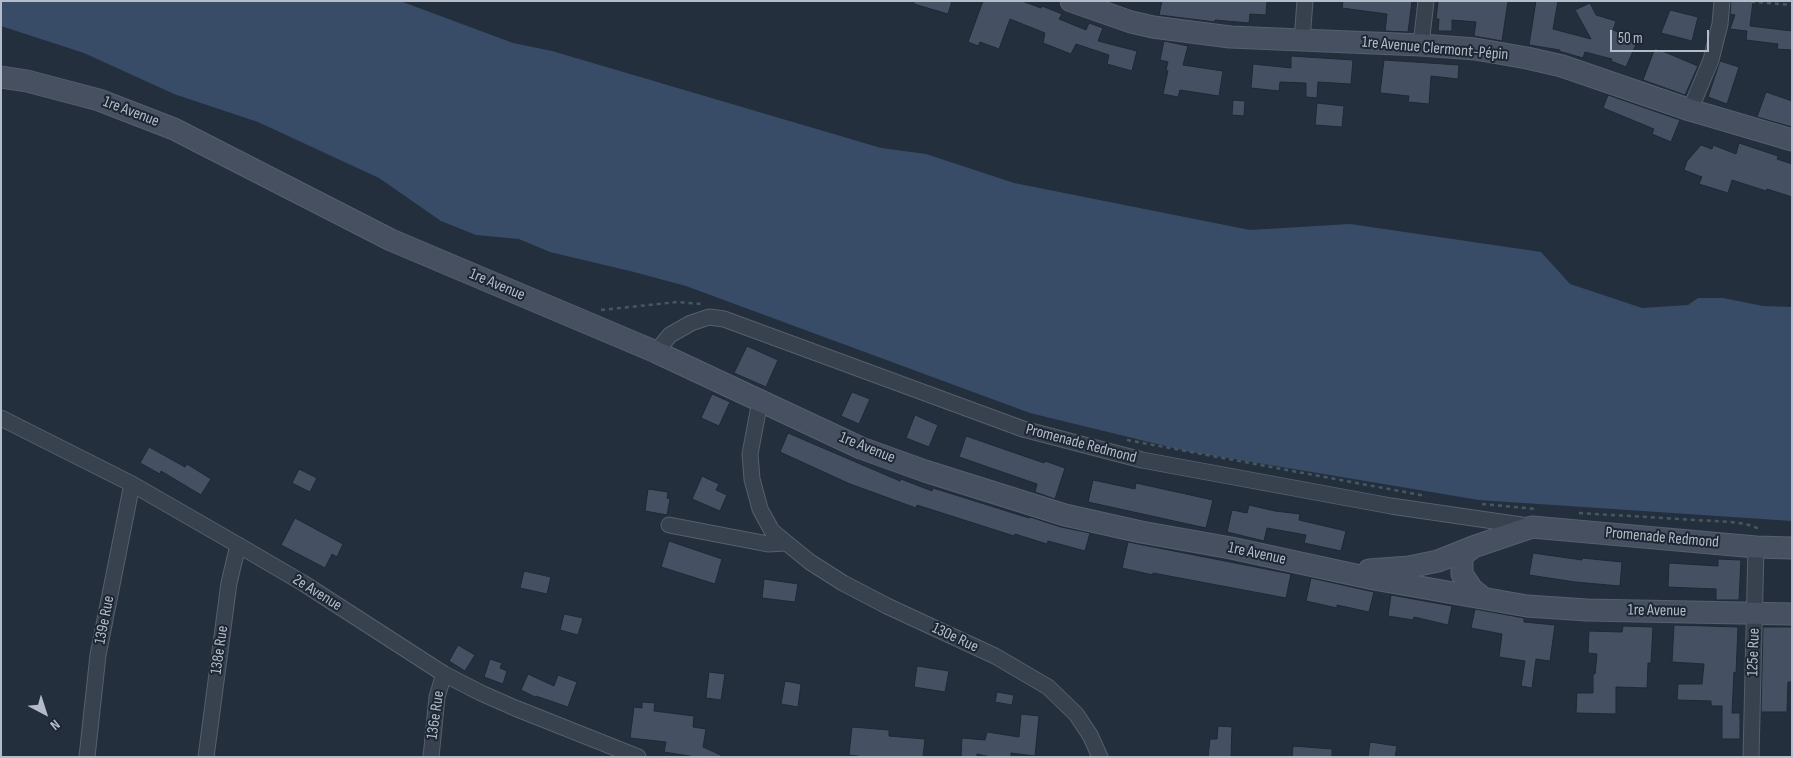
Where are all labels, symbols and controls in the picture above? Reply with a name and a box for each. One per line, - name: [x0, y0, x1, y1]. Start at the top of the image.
- scale bar: [1613, 20, 1712, 52]
- text: 50 m: [1618, 29, 1643, 48]
- street label: 1re Avenue Clermont-Pépin: [1361, 33, 1509, 65]
- street label: 1re Avenue: [100, 93, 162, 131]
- street label: 1re Avenue: [466, 265, 528, 305]
- street label: Promenade Redmond: [1024, 420, 1138, 468]
- street label: 1re Avenue: [836, 428, 898, 468]
- street label: Promenade Redmond: [1604, 523, 1720, 553]
- street label: 1re Avenue: [1226, 539, 1288, 569]
- street label: 2e Avenue: [289, 570, 345, 616]
- street label: 139e Rue: [91, 594, 119, 646]
- street label: 1re Avenue: [1628, 601, 1686, 621]
- street label: 130e Rue: [929, 619, 981, 657]
- street label: 138e Rue: [207, 625, 233, 675]
- street label: 125e Rue: [1744, 628, 1764, 676]
- north arrow: [20, 688, 70, 738]
- street label: 136e Rue: [423, 690, 449, 740]
- text: N: [47, 716, 63, 734]

